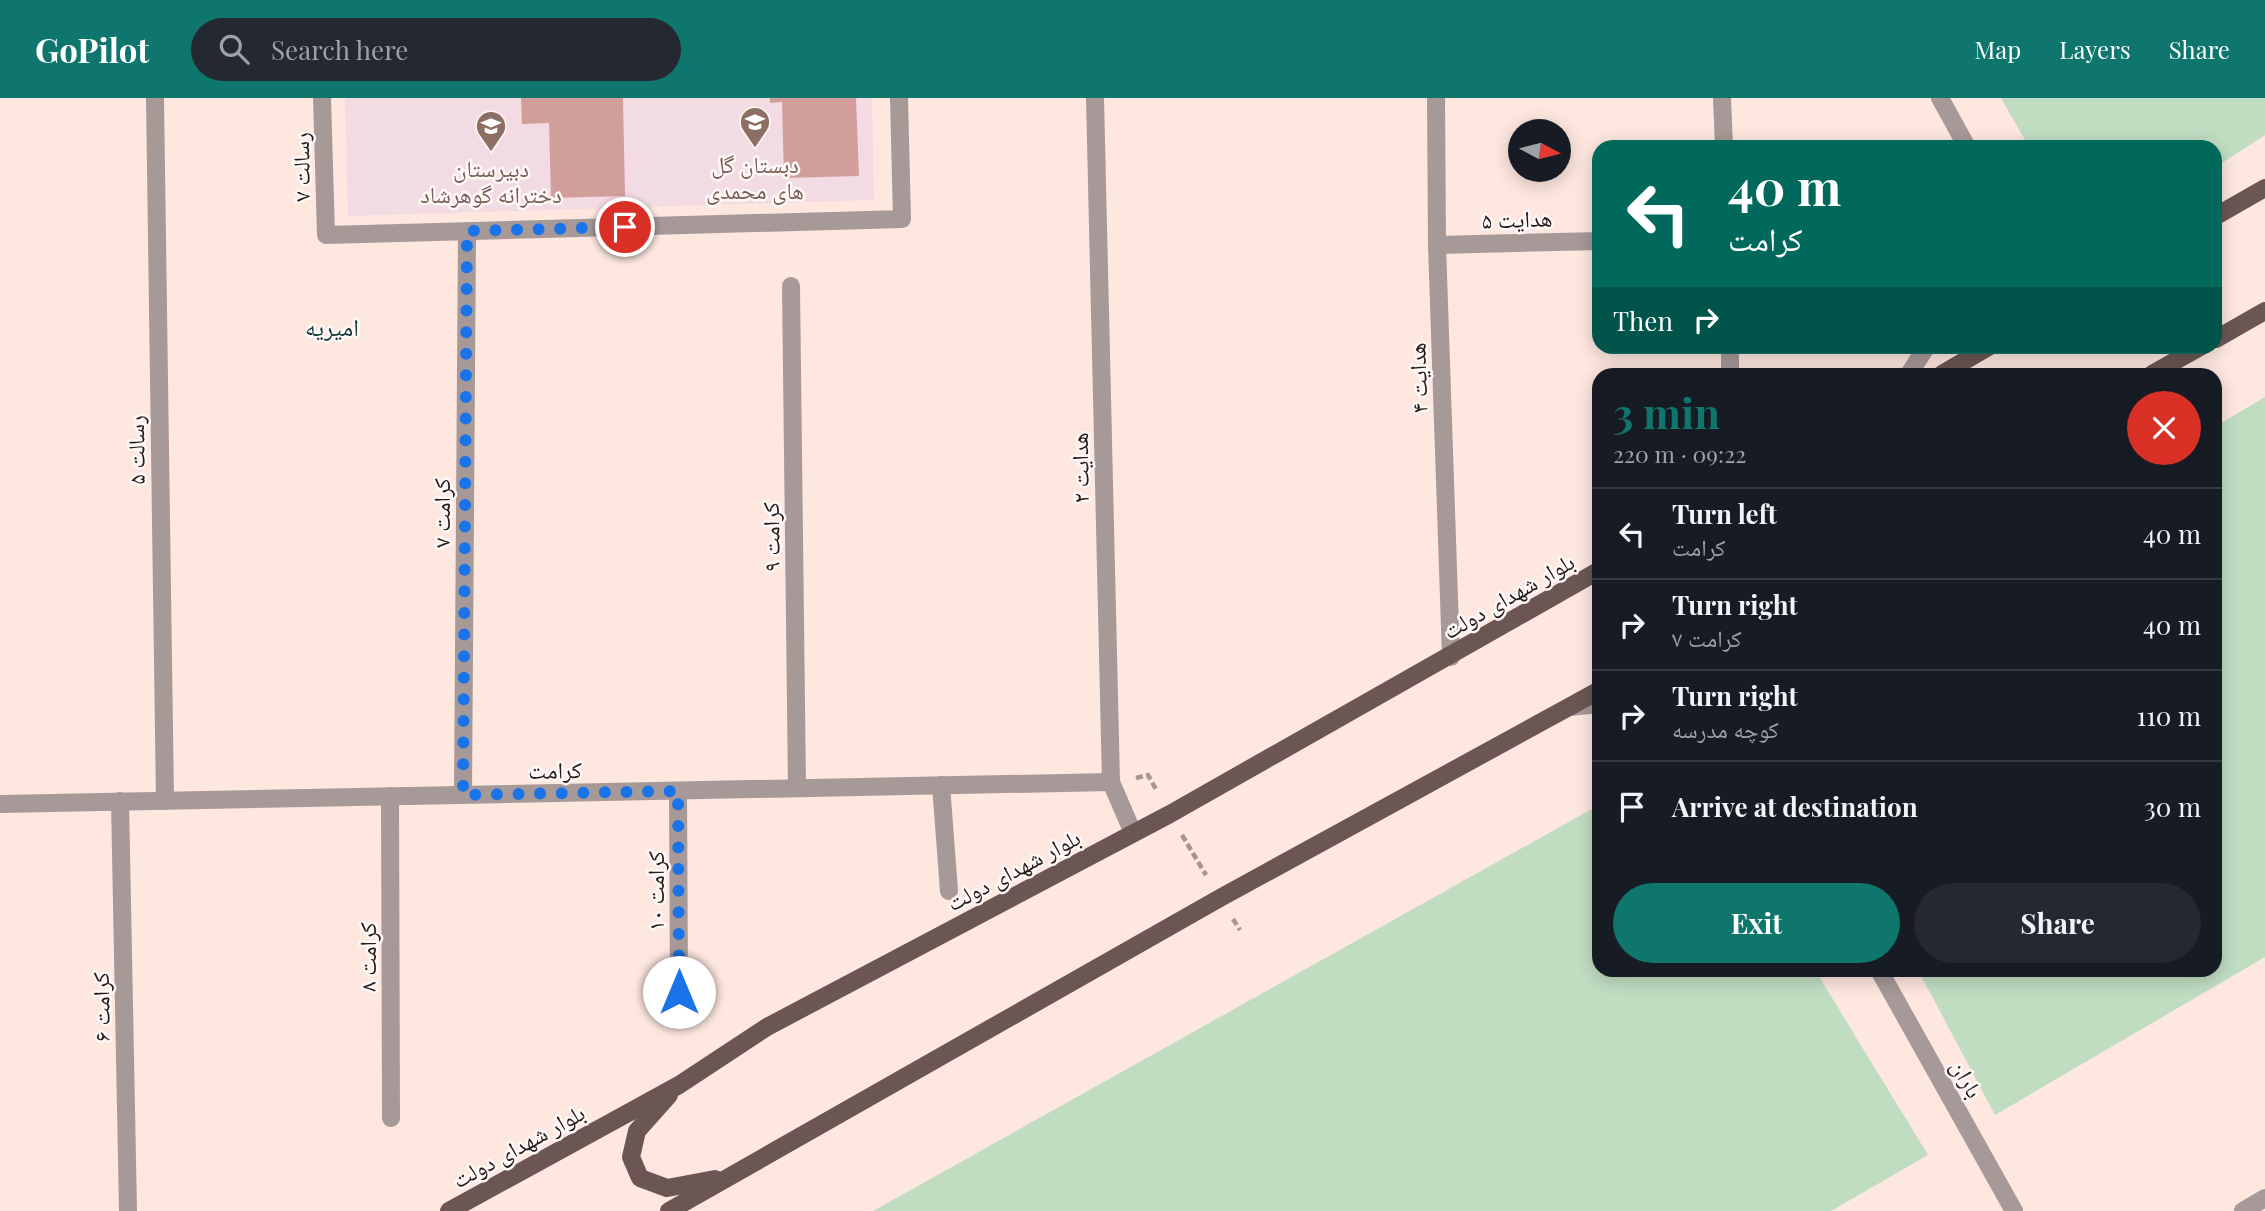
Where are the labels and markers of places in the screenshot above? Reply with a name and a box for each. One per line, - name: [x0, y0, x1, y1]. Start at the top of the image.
- school or university icon: دبستان گل های محمدی: [738, 105, 772, 149]
- school or university icon: دبیرستان دخترانه گوهرشاد: [474, 109, 508, 153]
- place label: دبستان گل های محمدی: [706, 148, 804, 205]
- place label: دبیرستان دخترانه گوهرشاد: [420, 152, 562, 209]
- pin: [595, 197, 655, 257]

